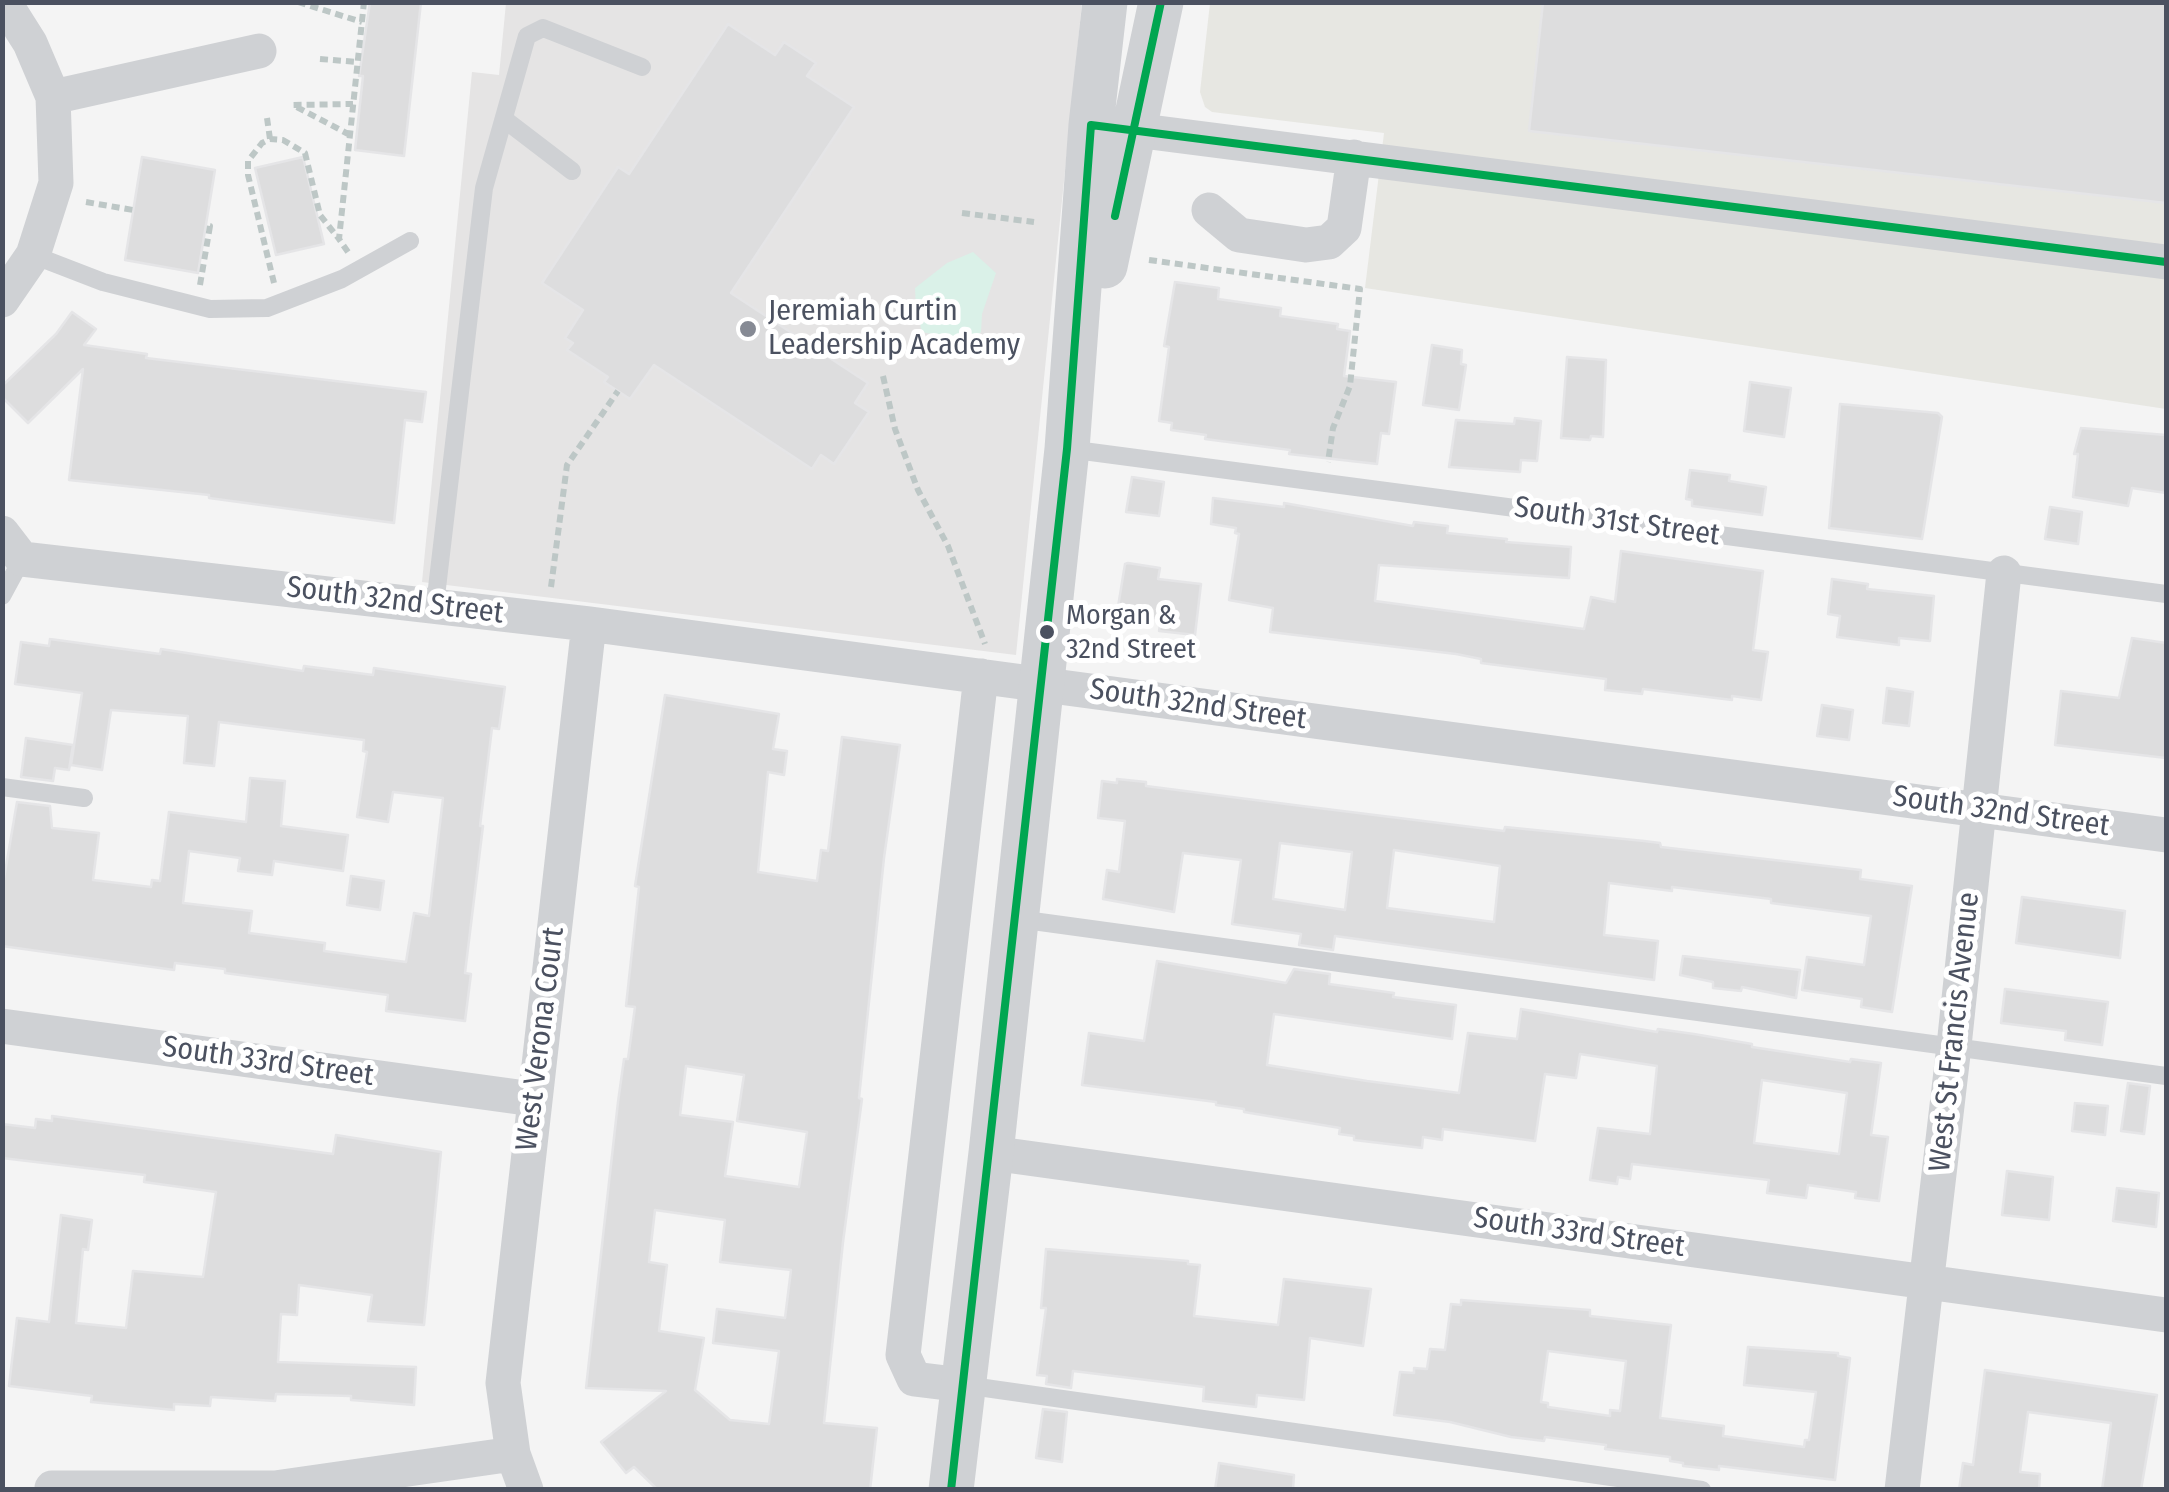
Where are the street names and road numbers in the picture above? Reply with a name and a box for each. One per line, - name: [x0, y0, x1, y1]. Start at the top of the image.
- street label: South 31st Street: [1512, 490, 1722, 554]
- street label: South 32nd Street: [284, 570, 506, 632]
- street label: South 32nd Street: [1087, 672, 1309, 738]
- street label: South 32nd Street: [1890, 779, 2112, 845]
- street label: West St Francis Avenue: [1922, 890, 1988, 1174]
- street label: West Verona Court: [509, 925, 573, 1153]
- street label: South 33rd Street: [160, 1029, 376, 1095]
- street label: South 33rd Street: [1471, 1200, 1687, 1266]

